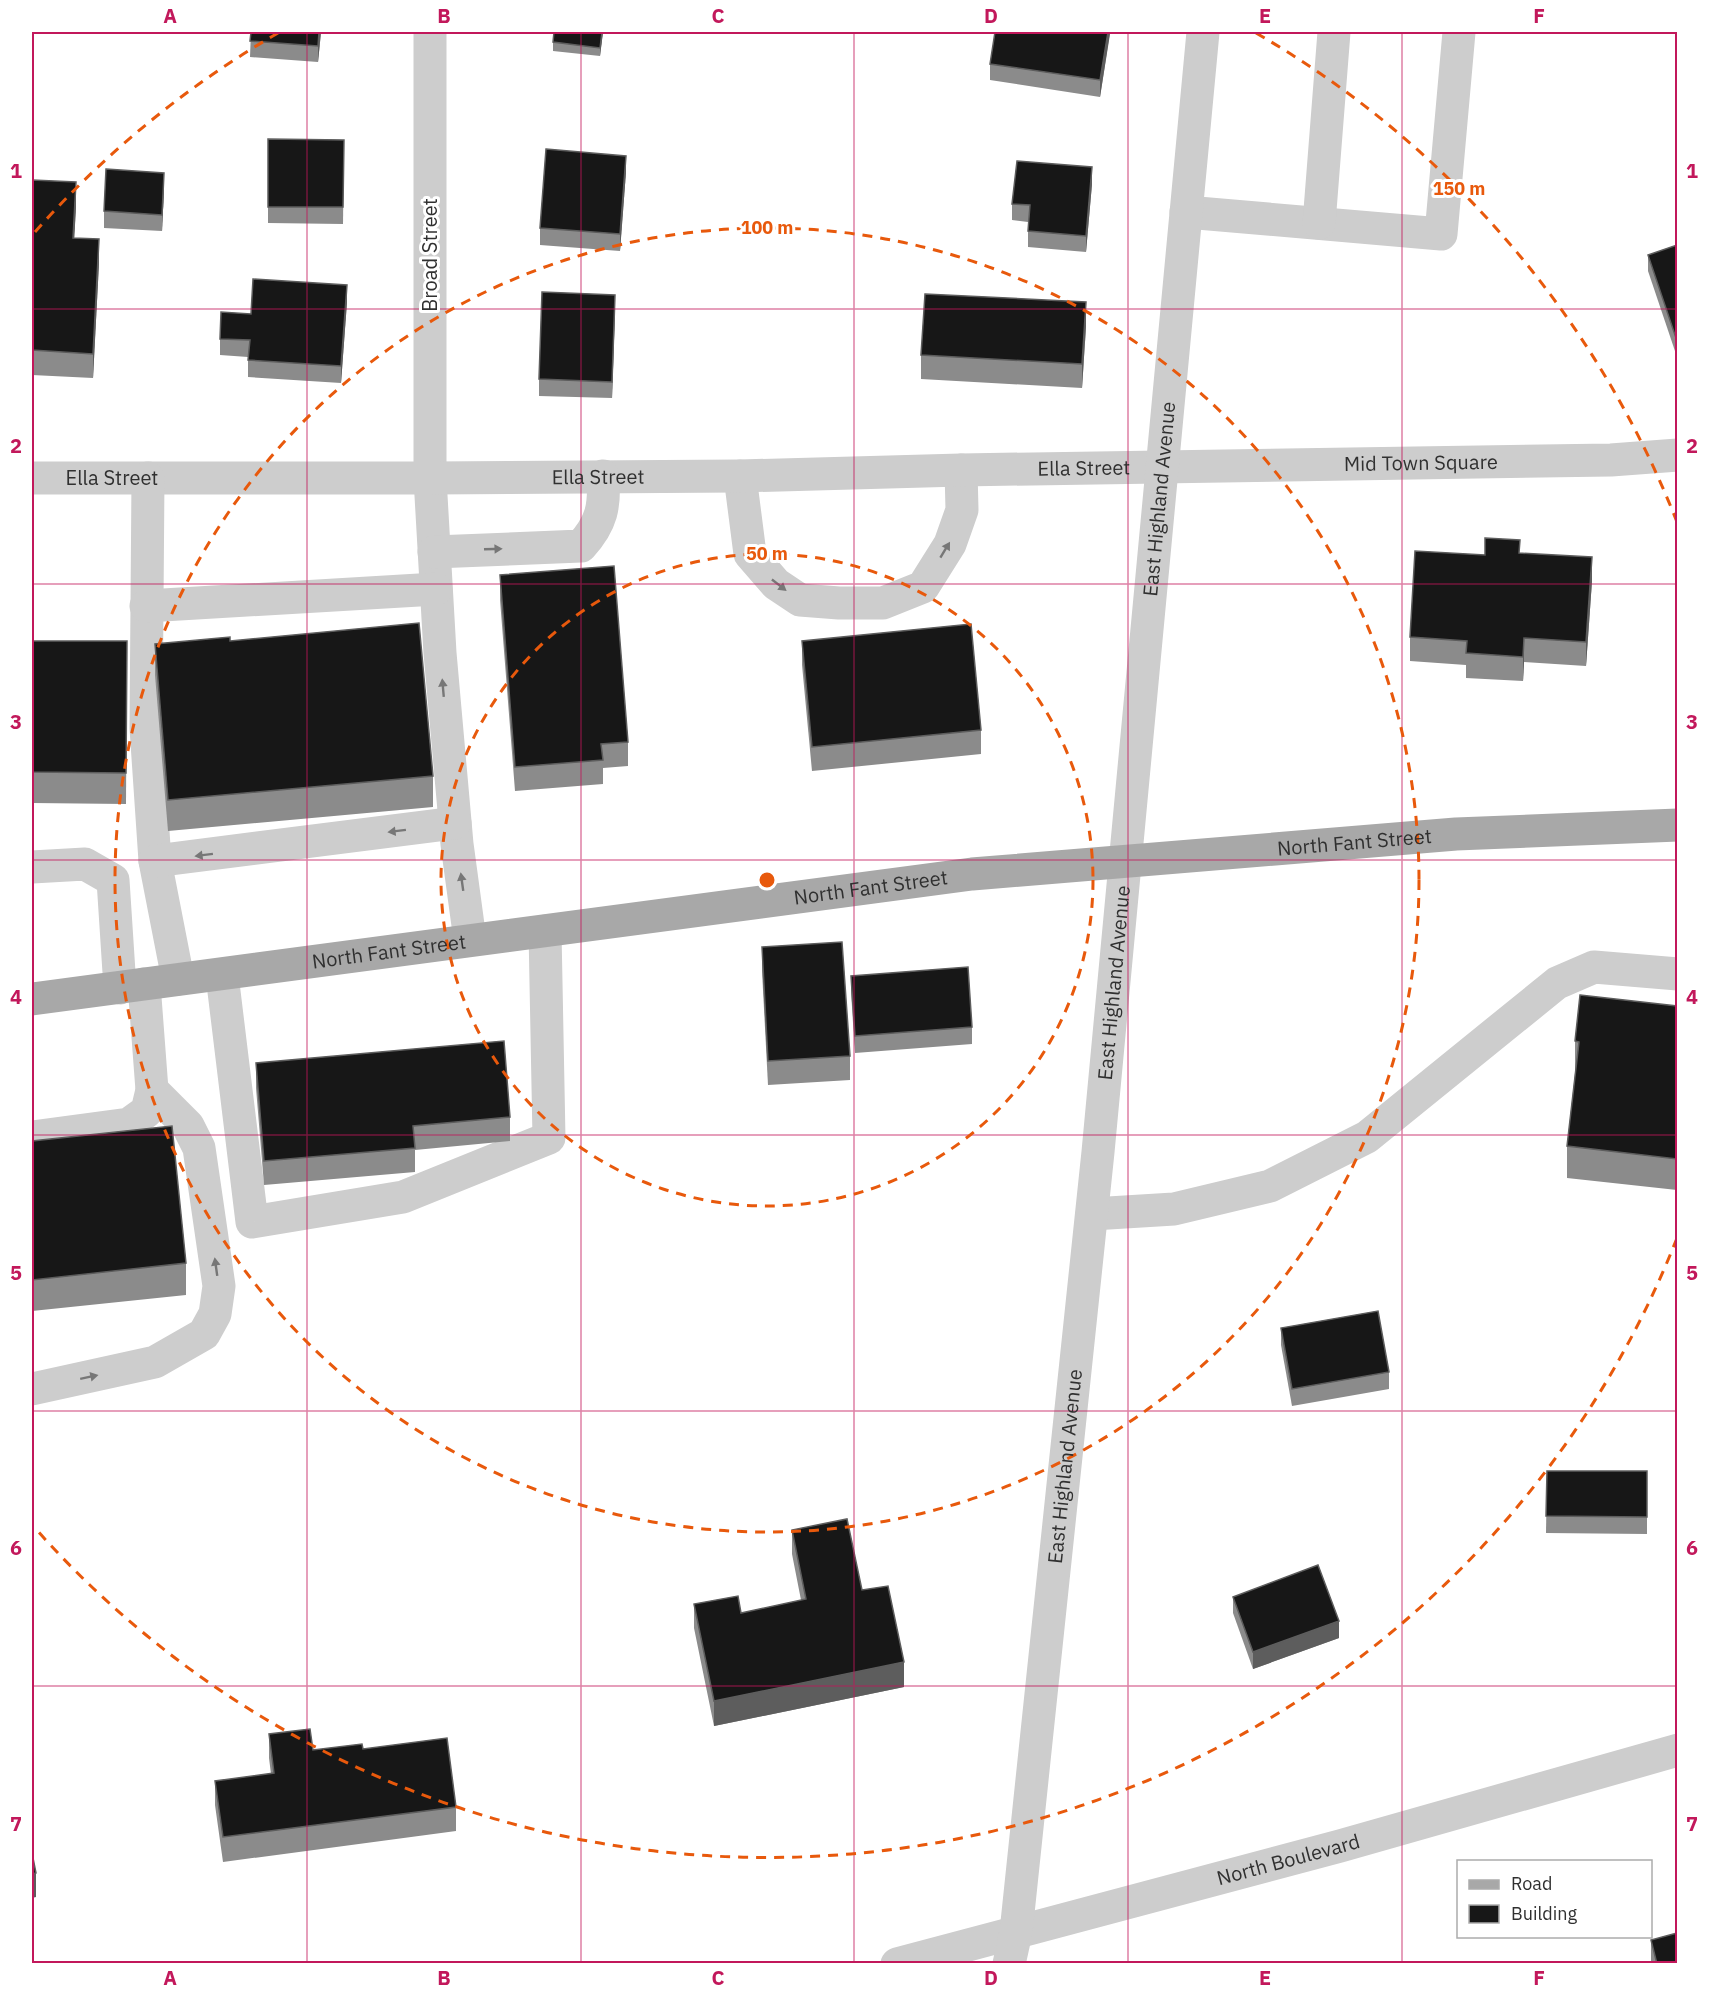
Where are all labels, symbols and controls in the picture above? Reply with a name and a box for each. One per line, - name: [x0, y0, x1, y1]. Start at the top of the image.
- text: A: [163, 2, 177, 29]
- text: B: [437, 2, 451, 29]
- text: C: [711, 2, 725, 29]
- text: D: [984, 2, 998, 29]
- text: E: [1259, 2, 1271, 29]
- text: F: [1533, 2, 1545, 29]
- text: 1: [10, 157, 22, 184]
- text: 1: [1686, 157, 1698, 184]
- text: 150 m: [1433, 177, 1485, 200]
- street label: Broad Street: [416, 198, 443, 312]
- text: 100 m: [741, 216, 793, 239]
- street label: East Highland Avenue: [1136, 400, 1181, 597]
- text: 2: [10, 432, 22, 459]
- text: 2: [1686, 432, 1698, 459]
- street label: Mid Town Square: [1344, 448, 1498, 477]
- street label: Ella Street: [1037, 453, 1130, 482]
- street label: Ella Street: [552, 463, 644, 490]
- street label: Ella Street: [66, 464, 158, 491]
- text: 50 m: [746, 542, 788, 565]
- one-way arrow: [940, 542, 951, 558]
- one-way arrow: [483, 545, 502, 554]
- one-way arrow: [771, 579, 787, 592]
- one-way arrow: [438, 679, 448, 698]
- text: 3: [10, 708, 22, 735]
- text: 3: [1686, 708, 1698, 735]
- street label: North Fant Street: [1276, 822, 1433, 862]
- one-way arrow: [388, 826, 407, 835]
- one-way arrow: [194, 850, 213, 860]
- street label: North Fant Street: [792, 863, 949, 911]
- centre of rings: [757, 870, 777, 890]
- one-way arrow: [458, 873, 467, 892]
- street label: East Highland Avenue: [1091, 884, 1136, 1081]
- street label: North Fant Street: [310, 927, 467, 975]
- text: 4: [10, 983, 22, 1010]
- text: 4: [1686, 983, 1698, 1010]
- one-way arrow: [211, 1257, 221, 1276]
- text: 5: [10, 1259, 22, 1286]
- text: 5: [1686, 1259, 1698, 1286]
- street label: East Highland Avenue: [1041, 1368, 1088, 1565]
- one-way arrow: [79, 1371, 98, 1381]
- text: 6: [10, 1534, 22, 1561]
- text: 6: [1686, 1534, 1698, 1561]
- text: 7: [10, 1810, 22, 1837]
- text: 7: [1686, 1810, 1698, 1837]
- street label: North Boulevard: [1214, 1827, 1363, 1891]
- legend: [1457, 1860, 1652, 1938]
- text: Road: [1511, 1872, 1552, 1895]
- text: Building: [1511, 1902, 1578, 1925]
- text: A: [163, 1964, 177, 1991]
- text: B: [437, 1964, 451, 1991]
- text: C: [711, 1964, 725, 1991]
- text: D: [984, 1964, 998, 1991]
- text: E: [1259, 1964, 1271, 1991]
- text: F: [1533, 1964, 1545, 1991]

